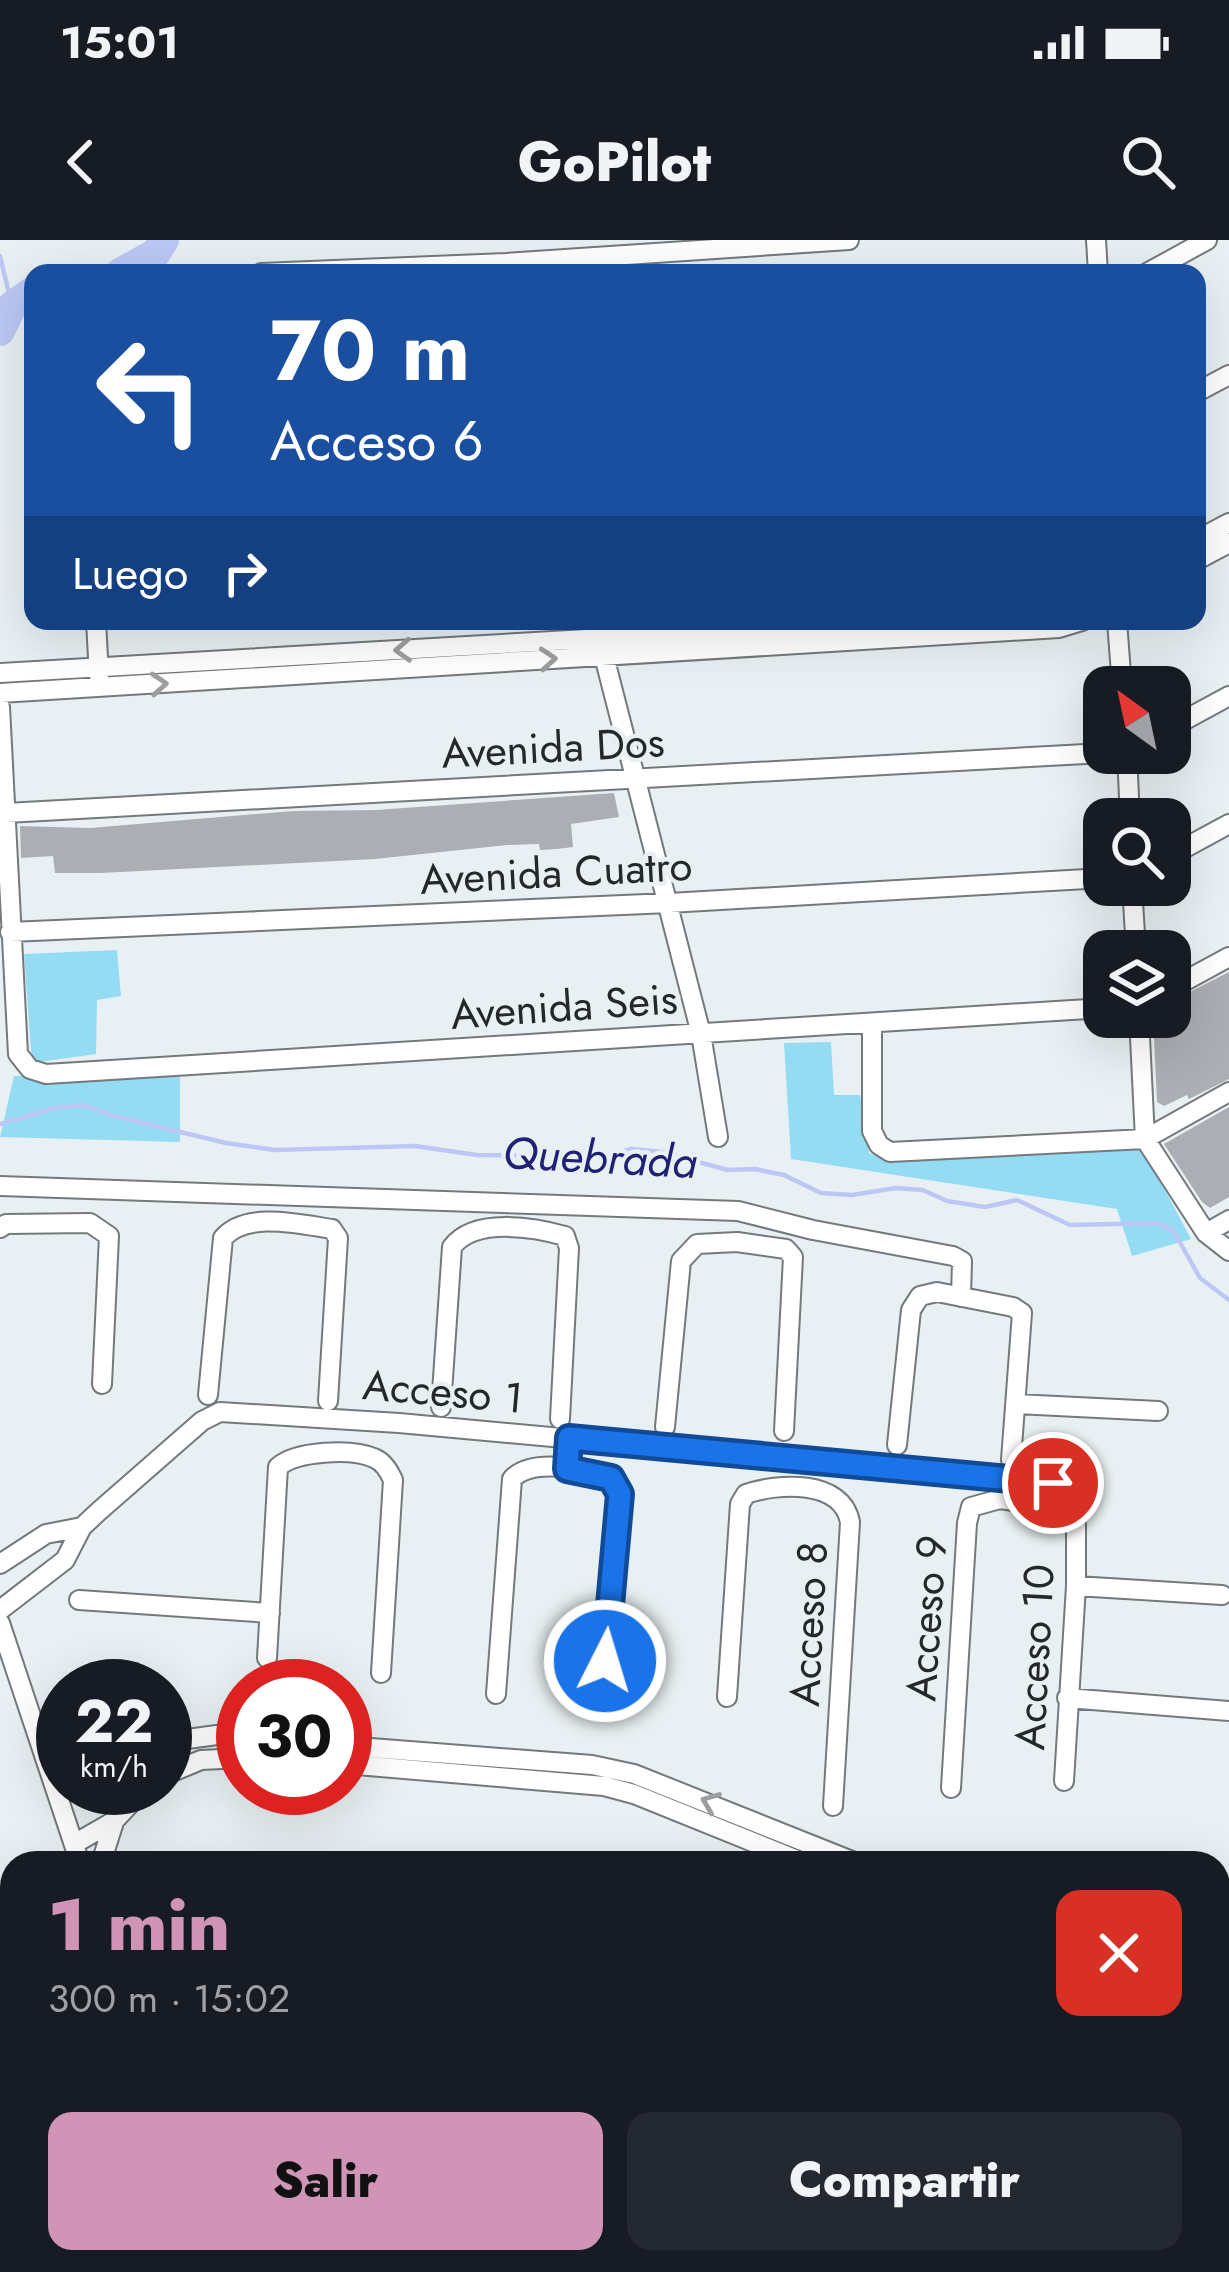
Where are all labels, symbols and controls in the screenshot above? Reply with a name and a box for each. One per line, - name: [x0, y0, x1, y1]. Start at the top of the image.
- text: 15:01: [60, 10, 179, 75]
- text: GoPilot: [518, 123, 711, 201]
- icon: back: [48, 129, 114, 195]
- icon: search: [1115, 129, 1181, 195]
- text: 70 m: [270, 290, 470, 412]
- icon: left: [72, 312, 228, 468]
- text: Acceso 6: [270, 402, 484, 480]
- icon: right: [212, 540, 278, 606]
- text: Luego: [72, 541, 188, 606]
- one-way arrow: [393, 636, 412, 662]
- one-way arrow: [539, 647, 558, 673]
- north arrow: [1083, 666, 1191, 774]
- map controls: [1083, 666, 1191, 1038]
- one-way arrow: [150, 671, 169, 697]
- street label: Avenida Dos: [440, 711, 666, 784]
- button: search: [1083, 798, 1191, 906]
- street label: Avenida Cuatro: [418, 835, 694, 910]
- button: layers: [1083, 930, 1191, 1038]
- street label: Avenida Seis: [449, 968, 680, 1045]
- water label: Quebrada: [501, 1120, 699, 1195]
- street label: Acceso 1: [360, 1354, 526, 1429]
- pin: [1002, 1432, 1104, 1534]
- icon: arrive: [1020, 1450, 1086, 1516]
- street label: Acceso 9: [890, 1533, 963, 1703]
- street label: Acceso 8: [774, 1540, 843, 1708]
- street label: Acceso 10: [999, 1563, 1070, 1752]
- position arrow: [542, 1598, 668, 1724]
- speed limit sign: 30: [216, 1659, 372, 1815]
- text: 22: [75, 1678, 153, 1765]
- text: km/h: [80, 1745, 148, 1788]
- one-way arrow: [701, 1792, 722, 1816]
- text: 1 min: [48, 1873, 230, 1977]
- button: close: [1056, 1890, 1182, 2016]
- text: 300 m · 15:02: [48, 1970, 290, 2027]
- button: Salir: [48, 2112, 603, 2250]
- button: Compartir: [627, 2112, 1182, 2250]

